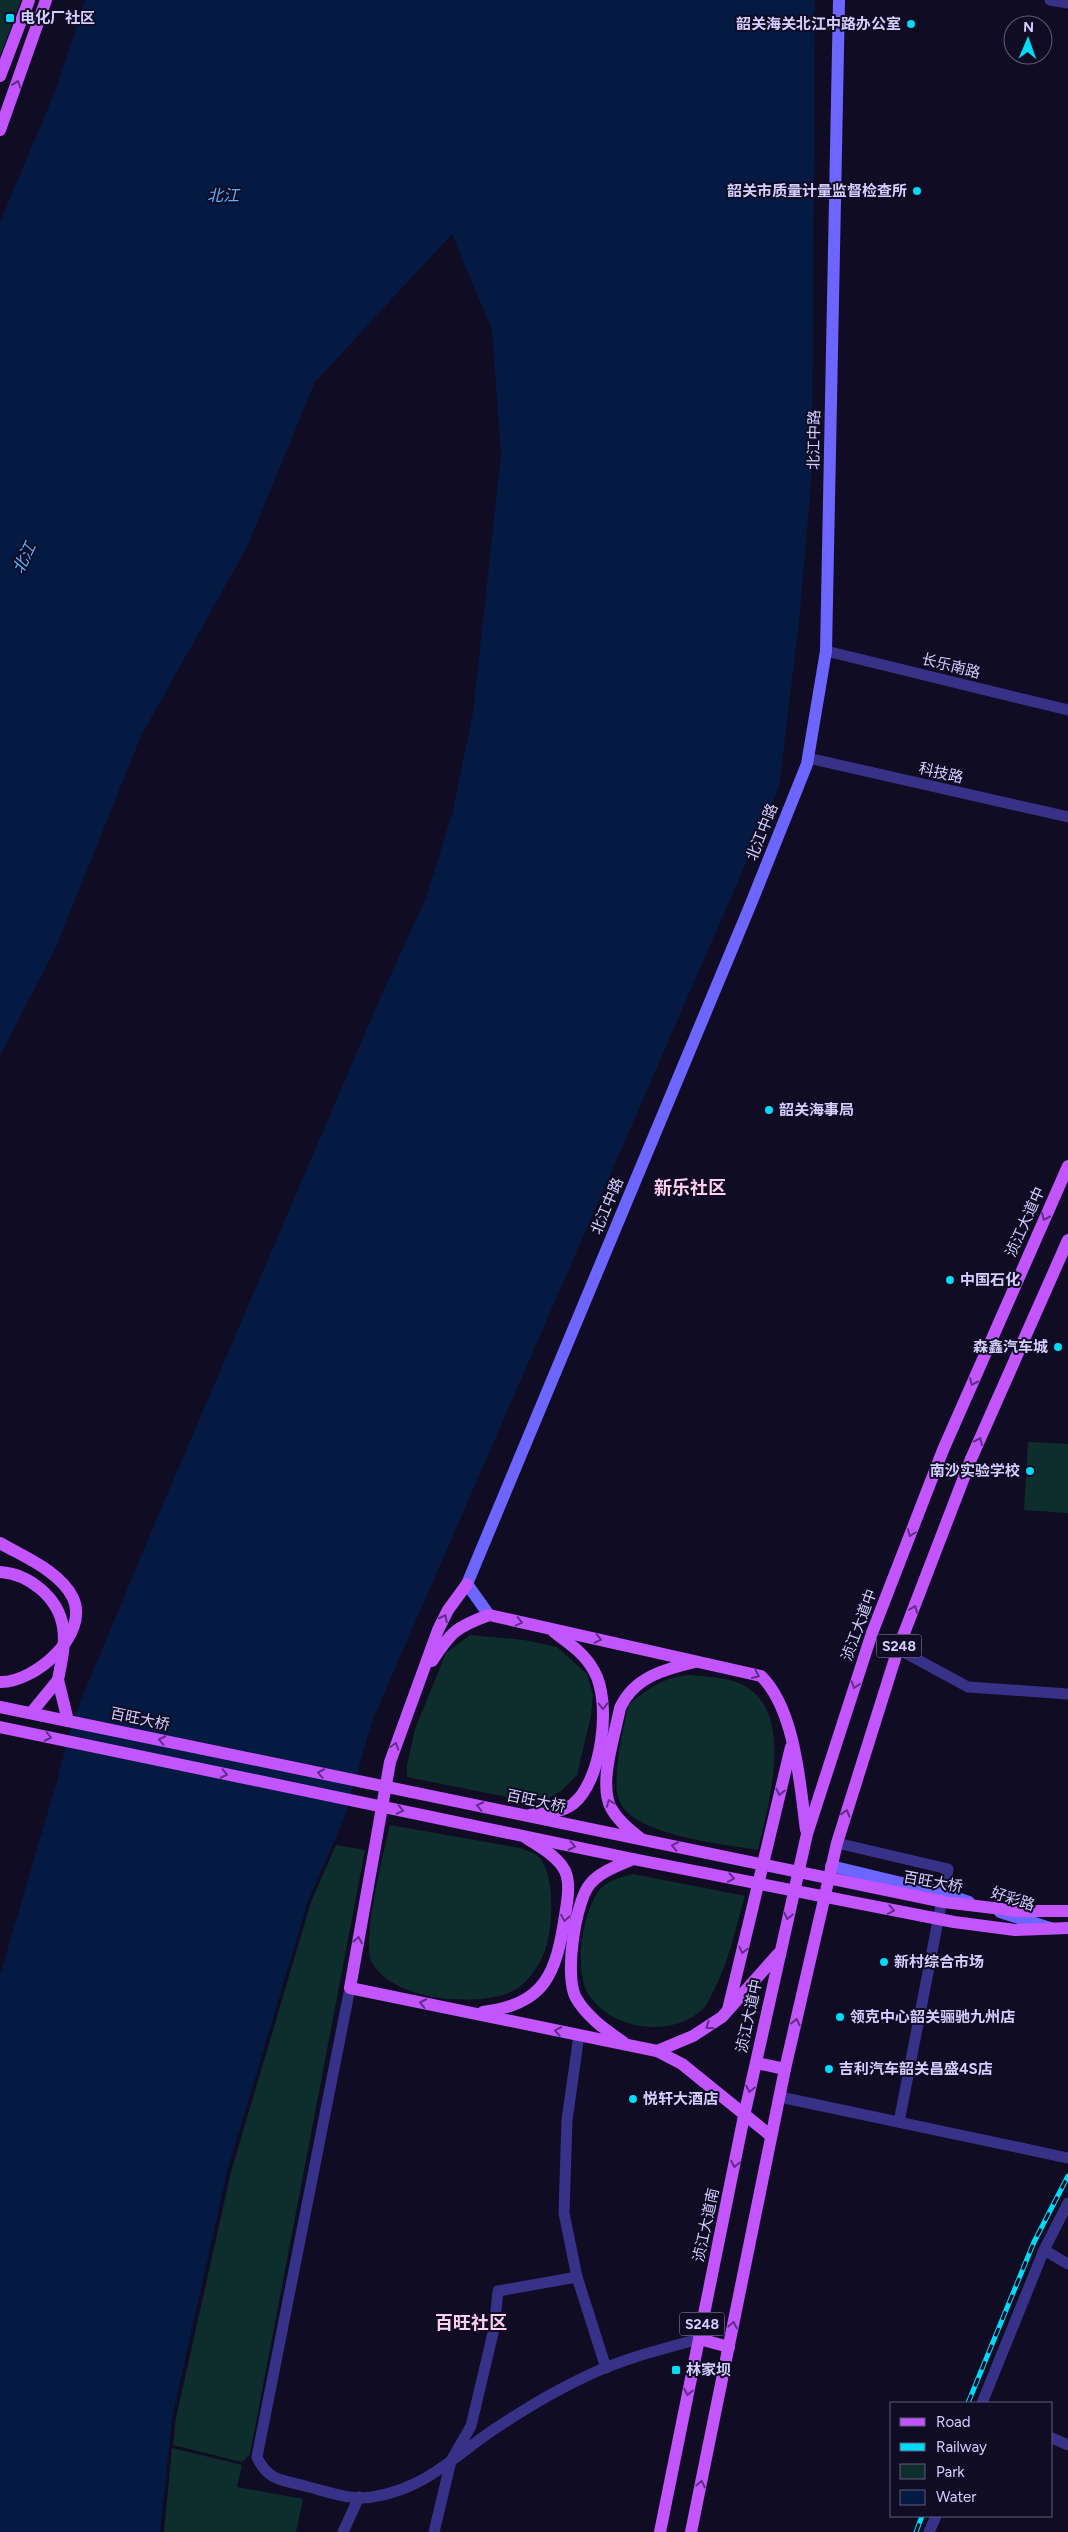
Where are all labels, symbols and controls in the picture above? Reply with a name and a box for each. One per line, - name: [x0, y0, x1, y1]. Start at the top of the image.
- place label: 电化厂社区: [20, 9, 95, 27]
- marker: 电化厂社区: [4, 12, 16, 24]
- place label: 韶关海关北江中路办公室: [736, 15, 901, 33]
- north arrow: [1003, 15, 1053, 65]
- marker: 韶关海关北江中路办公室: [905, 18, 917, 30]
- text: N: [1023, 19, 1034, 36]
- one-way arrow: [11, 81, 21, 89]
- place label: 韶关市质量计量监督检查所: [727, 182, 907, 200]
- marker: 韶关市质量计量监督检查所: [911, 185, 923, 197]
- water label: 北江: [207, 186, 241, 205]
- street label: 北江中路: [804, 410, 824, 470]
- water label: 北江: [8, 538, 40, 577]
- street label: 长乐南路: [920, 650, 982, 682]
- street label: 科技路: [917, 759, 965, 787]
- street label: 北江中路: [742, 801, 782, 863]
- place label: 韶关海事局: [779, 1101, 854, 1119]
- marker: 韶关海事局: [763, 1104, 775, 1116]
- street label: 北江中路: [587, 1175, 627, 1237]
- district label: 新乐社区: [654, 1177, 726, 1199]
- street label: 浈江大道中: [1002, 1184, 1048, 1260]
- one-way arrow: [1040, 1212, 1051, 1221]
- place label: 中国石化: [960, 1271, 1020, 1289]
- marker: 中国石化: [944, 1274, 956, 1286]
- place label: 森鑫汽车城: [973, 1338, 1048, 1356]
- marker: 森鑫汽车城: [1052, 1341, 1064, 1353]
- one-way arrow: [968, 1377, 979, 1386]
- one-way arrow: [973, 1437, 983, 1446]
- place label: 南沙实验学校: [930, 1462, 1020, 1480]
- marker: 南沙实验学校: [1024, 1465, 1036, 1477]
- one-way arrow: [907, 1528, 917, 1536]
- street label: 浈江大道中: [838, 1587, 880, 1663]
- one-way arrow: [907, 1605, 918, 1614]
- one-way arrow: [438, 1614, 448, 1623]
- one-way arrow: [515, 1616, 524, 1627]
- one-way arrow: [593, 1633, 602, 1644]
- road number: S248: [876, 1634, 922, 1658]
- one-way arrow: [751, 1668, 760, 1679]
- one-way arrow: [850, 1680, 860, 1689]
- one-way arrow: [598, 1702, 609, 1710]
- street label: 百旺大桥: [109, 1704, 171, 1734]
- one-way arrow: [43, 1731, 52, 1742]
- one-way arrow: [157, 1736, 166, 1746]
- one-way arrow: [389, 1743, 399, 1751]
- one-way arrow: [219, 1768, 228, 1778]
- one-way arrow: [316, 1768, 325, 1779]
- street label: 百旺大桥: [505, 1786, 567, 1816]
- one-way arrow: [775, 1787, 786, 1796]
- one-way arrow: [606, 1799, 616, 1808]
- one-way arrow: [476, 1801, 485, 1812]
- one-way arrow: [396, 1805, 405, 1815]
- one-way arrow: [841, 1809, 851, 1818]
- one-way arrow: [568, 1841, 577, 1851]
- one-way arrow: [671, 1841, 680, 1852]
- street label: 百旺大桥: [902, 1868, 964, 1896]
- one-way arrow: [727, 1873, 736, 1883]
- street label: 好彩路: [989, 1883, 1037, 1915]
- one-way arrow: [887, 1904, 895, 1914]
- one-way arrow: [783, 1912, 794, 1921]
- one-way arrow: [560, 1913, 570, 1922]
- one-way arrow: [352, 1936, 362, 1944]
- one-way arrow: [738, 1945, 749, 1954]
- place label: 新村综合市场: [894, 1953, 984, 1971]
- marker: 新村综合市场: [878, 1956, 890, 1968]
- street label: 浈江大道中: [732, 1977, 766, 2055]
- one-way arrow: [418, 1999, 427, 2009]
- place label: 领克中心韶关骊驰九州店: [850, 2008, 1015, 2026]
- marker: 领克中心韶关骊驰九州店: [834, 2011, 846, 2023]
- one-way arrow: [790, 2017, 801, 2026]
- one-way arrow: [706, 2020, 715, 2029]
- one-way arrow: [554, 2026, 563, 2036]
- place label: 吉利汽车韶关昌盛4S店: [839, 2060, 993, 2078]
- marker: 吉利汽车韶关昌盛4S店: [823, 2063, 835, 2075]
- one-way arrow: [745, 2085, 756, 2094]
- place label: 悦轩大酒店: [643, 2090, 718, 2108]
- marker: 悦轩大酒店: [627, 2093, 639, 2105]
- one-way arrow: [730, 2160, 740, 2168]
- street label: 浈江大道南: [689, 2186, 723, 2264]
- district label: 百旺社区: [435, 2312, 507, 2334]
- road number: S248: [680, 2312, 724, 2336]
- one-way arrow: [727, 2321, 738, 2329]
- place label: 林家坝: [686, 2361, 731, 2379]
- marker: 林家坝: [670, 2364, 682, 2376]
- one-way arrow: [684, 2387, 694, 2396]
- legend: [890, 2402, 1053, 2517]
- text: Road: [936, 2413, 971, 2431]
- text: Railway: [936, 2438, 987, 2456]
- text: Park: [936, 2463, 965, 2481]
- one-way arrow: [695, 2480, 706, 2489]
- text: Water: [936, 2488, 976, 2506]

